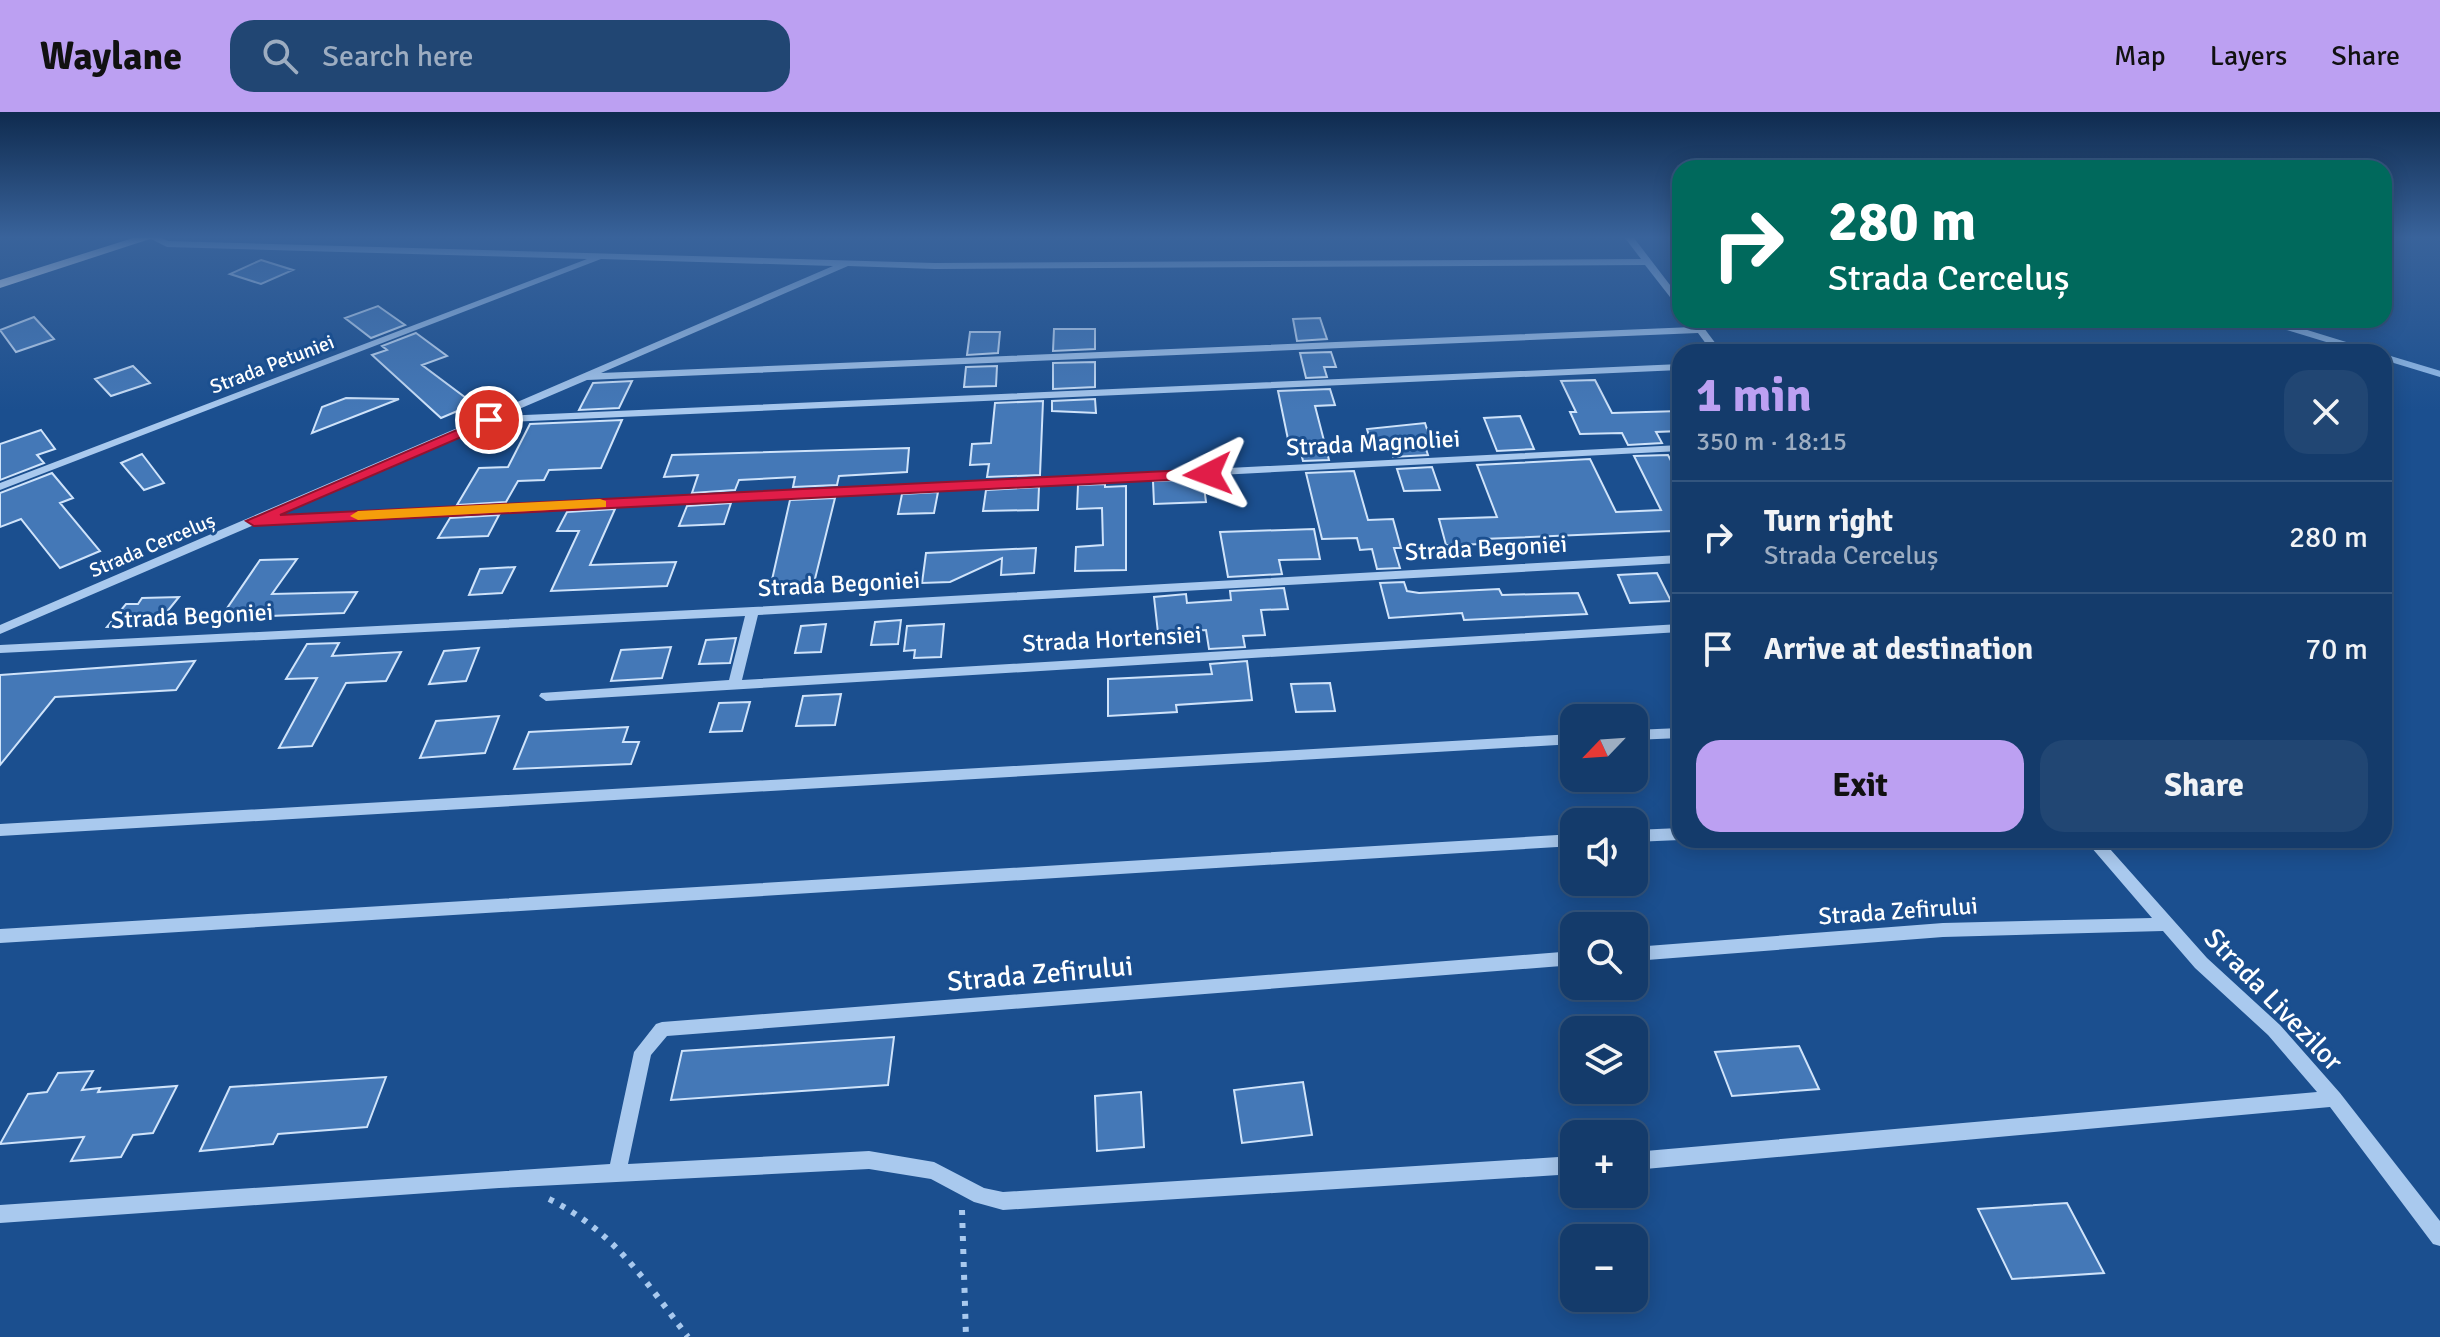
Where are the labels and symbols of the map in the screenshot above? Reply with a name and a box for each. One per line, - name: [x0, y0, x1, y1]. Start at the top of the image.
- street label: Strada Petuniei: [207, 329, 338, 400]
- pin: [455, 386, 523, 454]
- street label: Strada Magnoliei: [1285, 423, 1461, 463]
- position arrow: [1166, 432, 1250, 516]
- street label: Strada Cerceluș: [86, 508, 219, 583]
- street label: Strada Begoniei: [1404, 529, 1568, 567]
- street label: Strada Begoniei: [757, 565, 921, 603]
- street label: Strada Begoniei: [110, 597, 274, 635]
- street label: Strada Hortensiei: [1022, 619, 1202, 659]
- north arrow: [1560, 704, 1648, 792]
- street label: Strada Zefirului: [1817, 890, 1979, 932]
- street label: Strada Livezilor: [2197, 921, 2350, 1079]
- street label: Strada Zefirului: [946, 949, 1134, 999]

